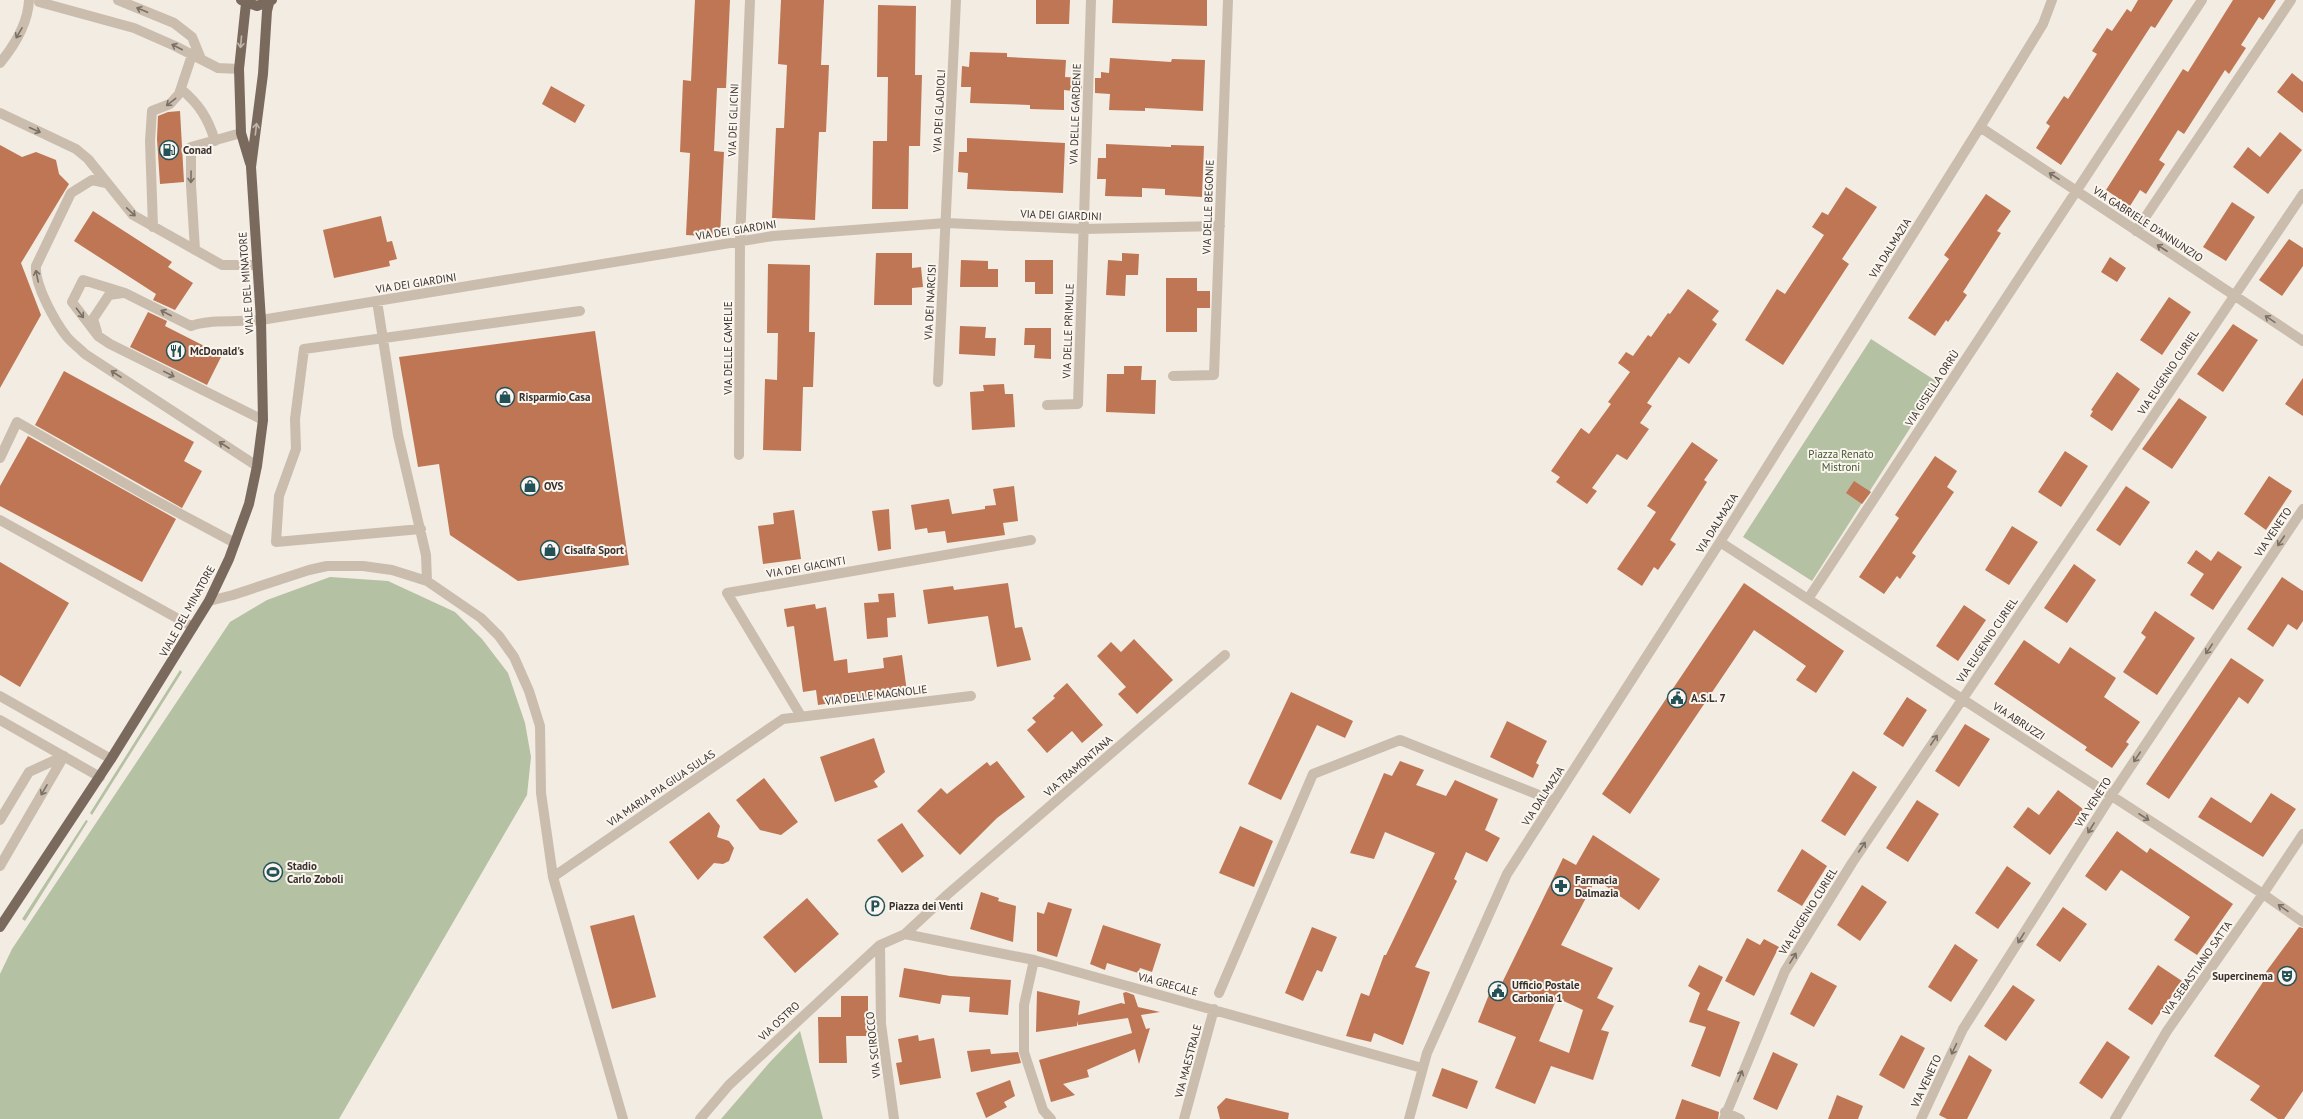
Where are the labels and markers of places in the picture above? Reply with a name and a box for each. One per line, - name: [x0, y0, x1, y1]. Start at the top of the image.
- fuel station icon: Conad: [158, 139, 180, 161]
- place label: Conad: [183, 143, 212, 157]
- restaurant icon: McDonald's: [165, 340, 187, 362]
- place label: McDonald's: [190, 344, 244, 358]
- shop icon: Risparmio Casa: [494, 386, 516, 408]
- place label: Risparmio Casa: [519, 390, 590, 404]
- shop icon: OVS: [519, 475, 541, 497]
- place label: OVS: [544, 479, 564, 493]
- shop icon: Cisalfa Sport: [539, 539, 561, 561]
- place label: Cisalfa Sport: [564, 543, 624, 557]
- public building icon: A.S.L. 7: [1666, 687, 1688, 709]
- place label: A.S.L. 7: [1691, 691, 1726, 705]
- place label: Stadio Carlo Zoboli: [287, 859, 344, 886]
- sports icon: Stadio Carlo Zoboli: [262, 861, 284, 883]
- place label: Farmacia Dalmazia: [1575, 873, 1619, 900]
- pharmacy icon: Farmacia Dalmazia: [1550, 875, 1572, 897]
- parking icon: Piazza dei Venti: [864, 895, 886, 917]
- place label: Piazza dei Venti: [889, 899, 963, 913]
- theatre icon: Supercinema: [2276, 965, 2298, 987]
- place label: Supercinema: [2212, 969, 2273, 983]
- place label: Ufficio Postale Carbonia 1: [1512, 978, 1580, 1005]
- public building icon: Ufficio Postale Carbonia 1: [1487, 980, 1509, 1002]

